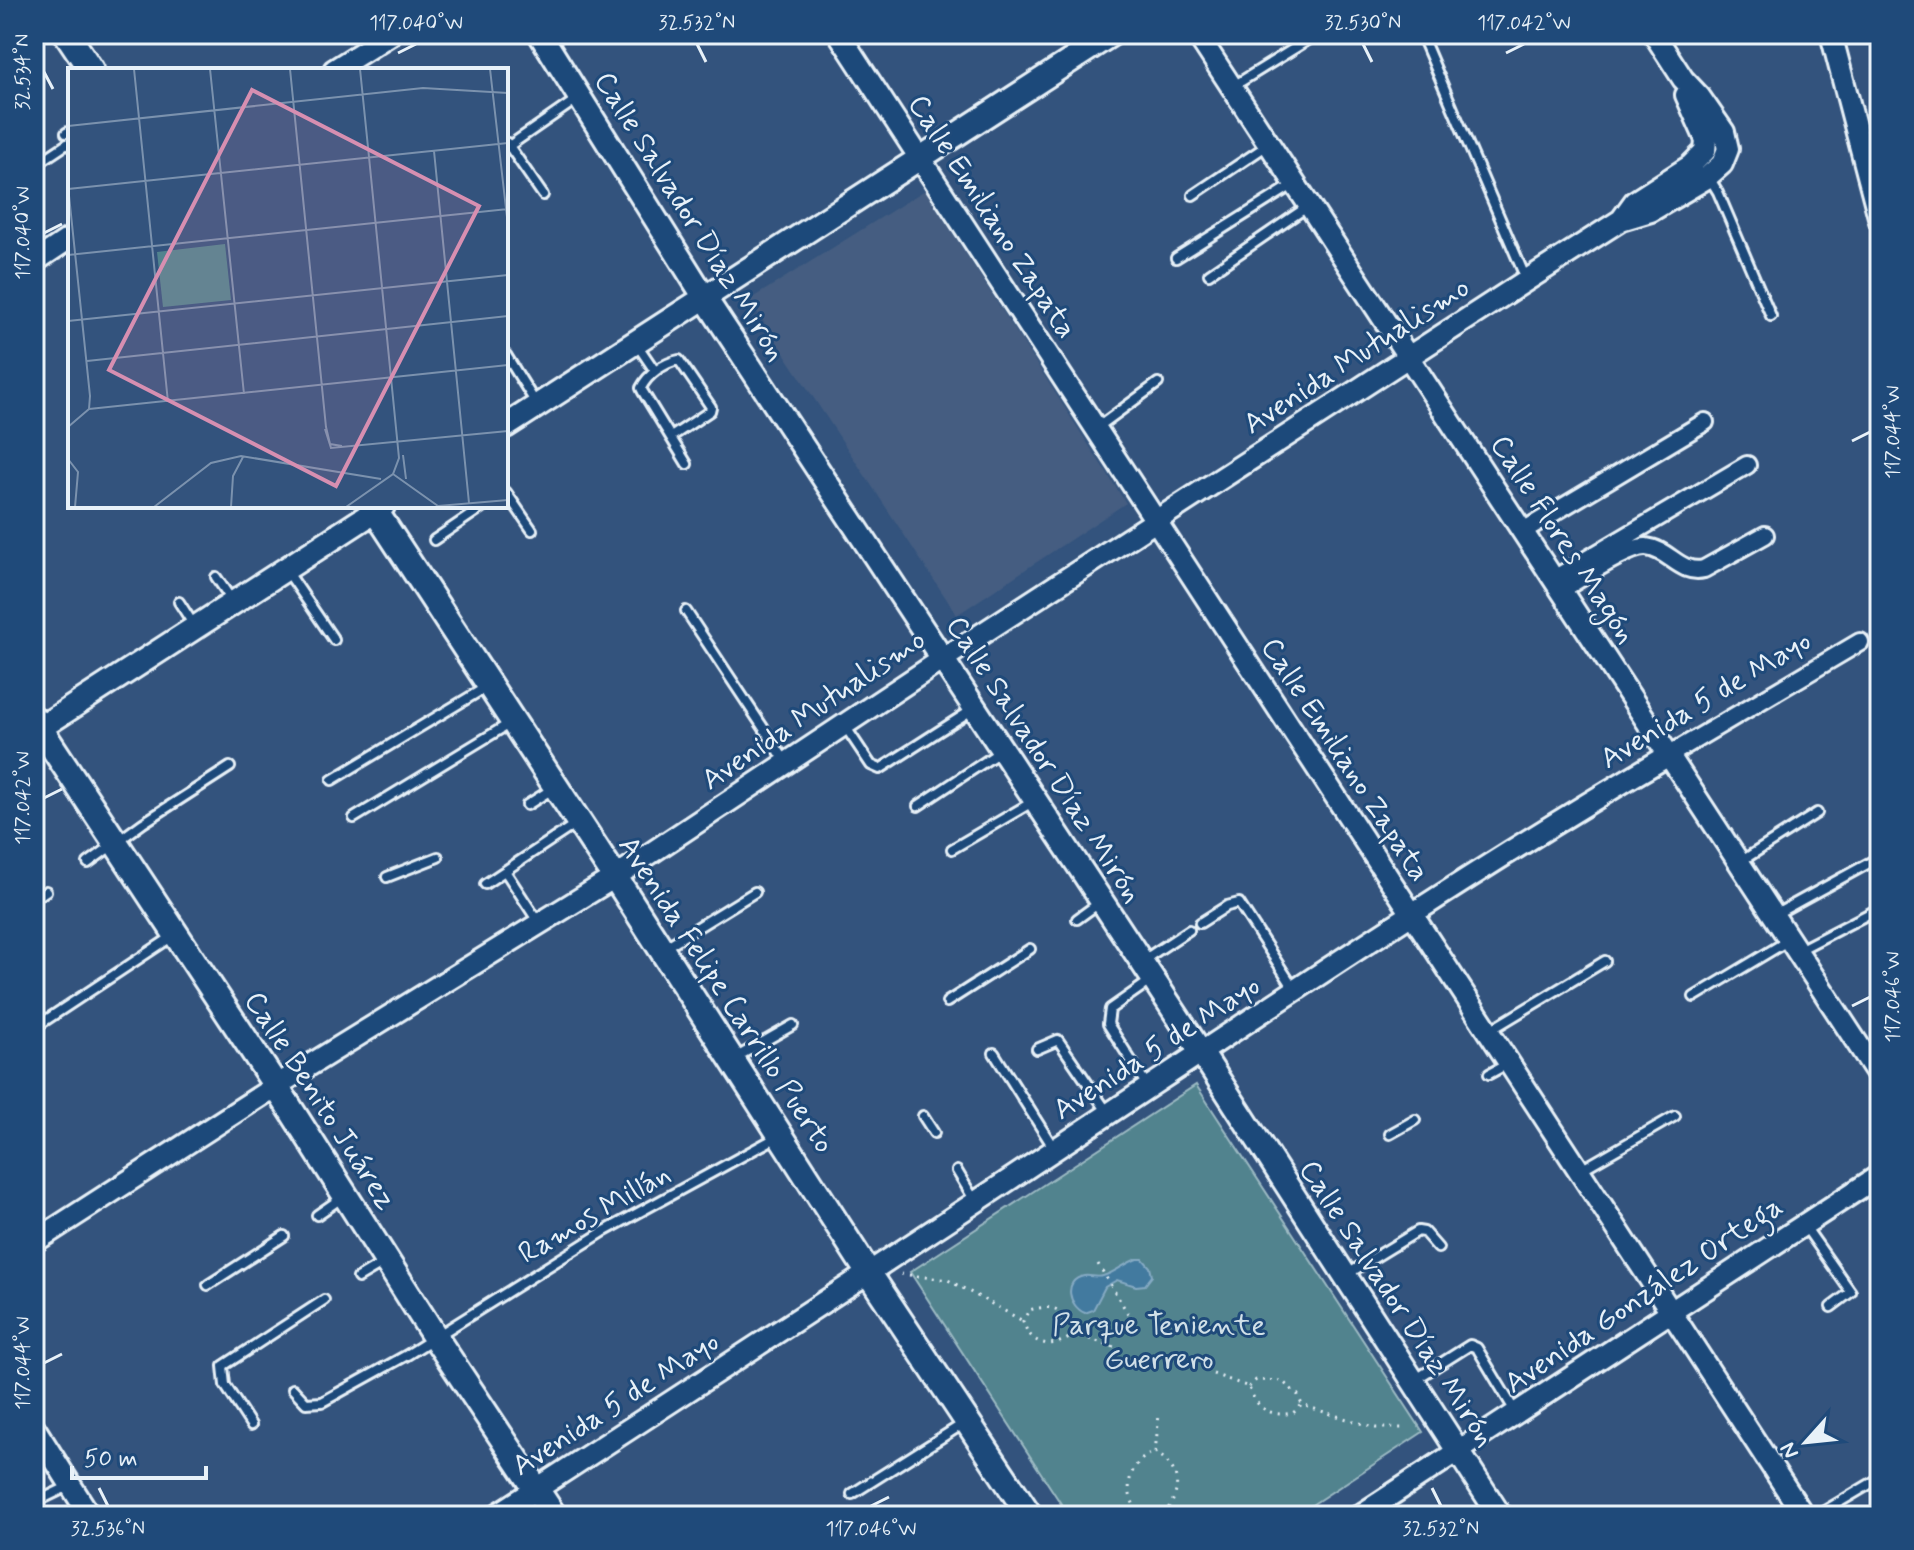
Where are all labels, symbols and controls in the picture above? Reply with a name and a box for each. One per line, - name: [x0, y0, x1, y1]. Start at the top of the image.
- text: 117.040°W: [369, 10, 463, 37]
- text: 32.532°N: [659, 10, 735, 37]
- text: 32.530°N: [1325, 10, 1401, 37]
- text: 117.042°W: [1477, 10, 1571, 37]
- text: 32.534°N: [10, 34, 37, 110]
- street label: Calle Salvador Díaz Mirón: [584, 64, 795, 369]
- inset map: [68, 68, 508, 508]
- street label: Calle Emiliano Zapata: [898, 87, 1085, 346]
- text: 117.040°W: [10, 186, 37, 280]
- street label: Avenida Mutualismo: [1236, 268, 1478, 444]
- text: 117.044°W: [1880, 385, 1907, 479]
- street label: Calle Flores Magón: [1479, 428, 1645, 653]
- street label: Calle Salvador Díaz Mirón: [936, 609, 1151, 911]
- street label: Avenida Mutualismo: [694, 621, 934, 800]
- street label: Avenida 5 de Mayo: [1593, 622, 1818, 779]
- street label: Calle Emiliano Zapata: [1251, 630, 1438, 889]
- text: 117.042°W: [10, 751, 37, 845]
- street label: Avenida Felipe Carrillo Puerto: [608, 829, 843, 1161]
- text: 117.046°W: [1880, 951, 1907, 1043]
- street label: Avenida 5 de Mayo: [1046, 967, 1268, 1130]
- street label: Calle Benito Juárez: [234, 984, 405, 1218]
- street label: Calle Salvador Díaz Mirón: [1289, 1153, 1504, 1455]
- street label: Ramos Millán: [512, 1155, 678, 1274]
- street label: Avenida González Ortega: [1497, 1187, 1792, 1406]
- park label: Parque Teniente Guerrero: [1052, 1306, 1266, 1379]
- text: 117.044°W: [10, 1316, 37, 1410]
- street label: Avenida 5 de Mayo: [505, 1323, 727, 1486]
- north arrow: [1766, 1402, 1846, 1482]
- scale bar: [72, 1430, 206, 1480]
- text: N: [1774, 1437, 1806, 1463]
- text: 50 m: [84, 1444, 138, 1475]
- text: 32.536°N: [71, 1516, 145, 1543]
- text: 117.046°W: [825, 1516, 917, 1543]
- text: 32.532°N: [1403, 1516, 1479, 1543]

